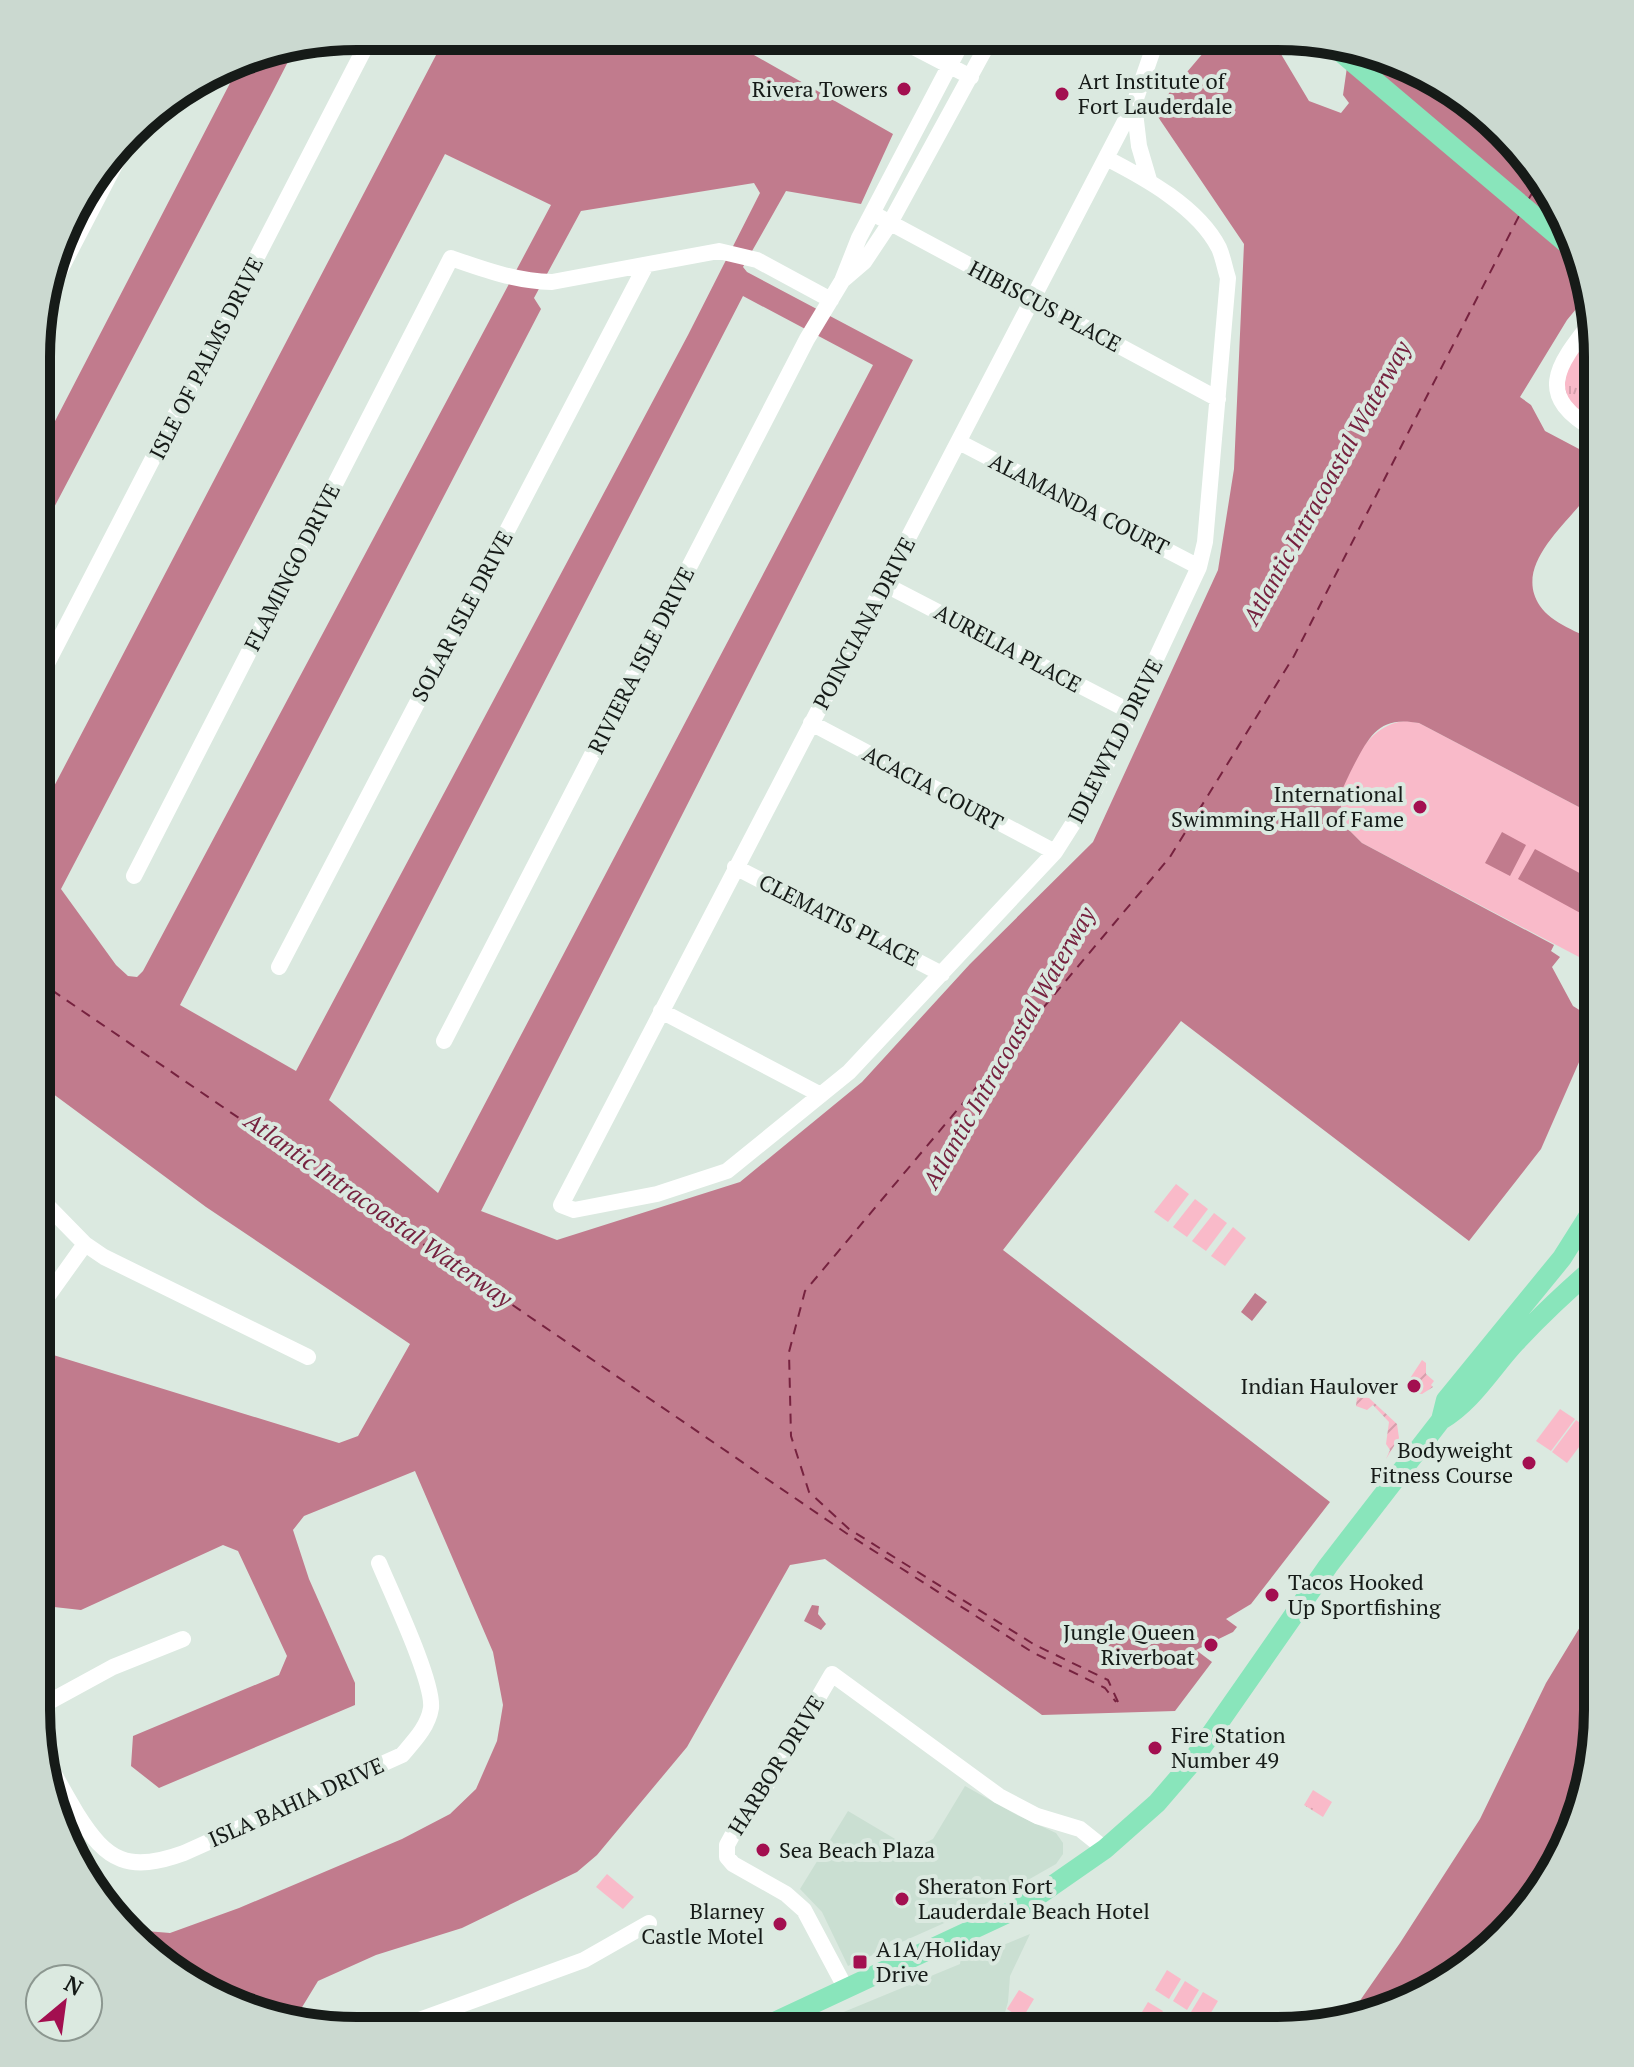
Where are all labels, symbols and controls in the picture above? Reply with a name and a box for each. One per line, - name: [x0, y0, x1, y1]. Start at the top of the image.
- place label: Art Institute of Fort Lauderdale: [1078, 66, 1233, 120]
- place label: Rivera Towers: [752, 74, 888, 103]
- marker: Rivera Towers: [895, 80, 913, 98]
- marker: Art Institute of Fort Lauderdale: [1053, 85, 1071, 103]
- street label: ISLE OF PALMS DRIVE: [142, 252, 269, 464]
- street label: HIBISCUS PLACE: [964, 253, 1127, 358]
- water label: Atlantic Intracoastal Waterway: [1234, 334, 1418, 632]
- street label: ALAMANDA COURT: [984, 446, 1174, 562]
- street label: FLAMINGO DRIVE: [237, 478, 346, 655]
- street label: SOLAR ISLE DRIVE: [404, 525, 519, 706]
- street label: POINCIANA DRIVE: [806, 532, 921, 714]
- street label: RIVIERA ISLE DRIVE: [581, 561, 700, 758]
- street label: AURELIA PLACE: [930, 597, 1087, 698]
- street label: IDLEWYLD DRIVE: [1061, 654, 1169, 828]
- street label: ACACIA COURT: [858, 739, 1009, 837]
- place label: International Swimming Hall of Fame: [1171, 779, 1404, 833]
- marker: International Swimming Hall of Fame: [1411, 798, 1429, 816]
- street label: CLEMATIS PLACE: [754, 867, 924, 972]
- water label: Atlantic Intracoastal Waterway: [913, 900, 1102, 1196]
- water label: Atlantic Intracoastal Waterway: [237, 1103, 520, 1315]
- place label: Indian Haulover: [1240, 1371, 1399, 1400]
- marker: Indian Haulover: [1405, 1377, 1423, 1395]
- place label: Bodyweight Fitness Course: [1370, 1435, 1513, 1489]
- marker: Bodyweight Fitness Course: [1520, 1454, 1538, 1472]
- place label: Tacos Hooked Up Sportfishing: [1288, 1567, 1441, 1621]
- marker: Tacos Hooked Up Sportfishing: [1263, 1586, 1281, 1604]
- place label: Jungle Queen Riverboat: [1063, 1617, 1195, 1671]
- marker: Jungle Queen Riverboat: [1202, 1636, 1220, 1654]
- street label: HARBOR DRIVE: [721, 1689, 830, 1840]
- place label: Fire Station Number 49: [1171, 1720, 1286, 1774]
- marker: Fire Station Number 49: [1146, 1739, 1164, 1757]
- street label: ISLA BAHIA DRIVE: [204, 1750, 388, 1853]
- place label: Sea Beach Plaza: [779, 1835, 935, 1864]
- marker: Sea Beach Plaza: [754, 1841, 772, 1859]
- place label: Sheraton Fort Lauderdale Beach Hotel: [918, 1871, 1150, 1925]
- marker: Sheraton Fort Lauderdale Beach Hotel: [893, 1890, 911, 1908]
- place label: Blarney Castle Motel: [641, 1896, 765, 1950]
- marker: Blarney Castle Motel: [771, 1915, 789, 1933]
- place label: A1A/Holiday Drive: [876, 1934, 1002, 1988]
- marker: A1A/Holiday Drive: [851, 1953, 869, 1971]
- north arrow: [24, 1963, 104, 2043]
- text: N: [60, 1968, 89, 2002]

